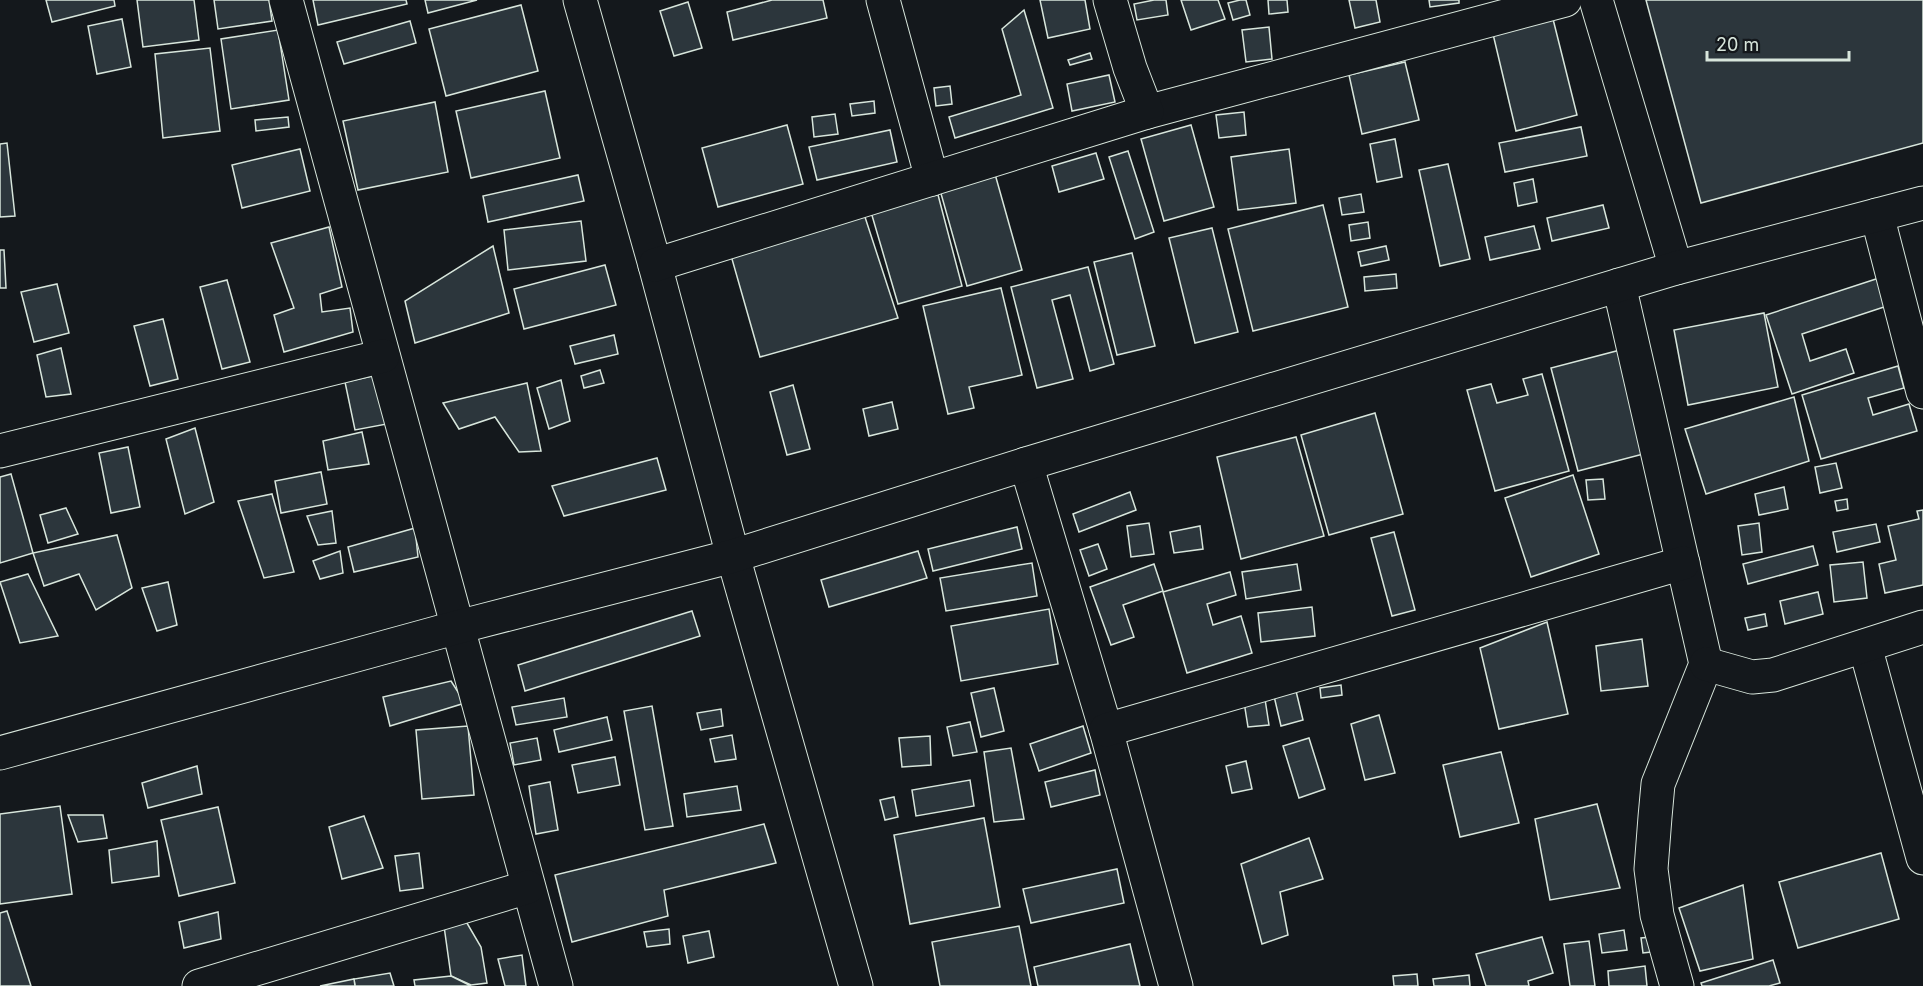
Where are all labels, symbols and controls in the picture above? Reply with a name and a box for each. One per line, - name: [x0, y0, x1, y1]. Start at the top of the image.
- scale bar: [1707, 24, 1850, 62]
- text: 20 m: [1716, 34, 1759, 55]

